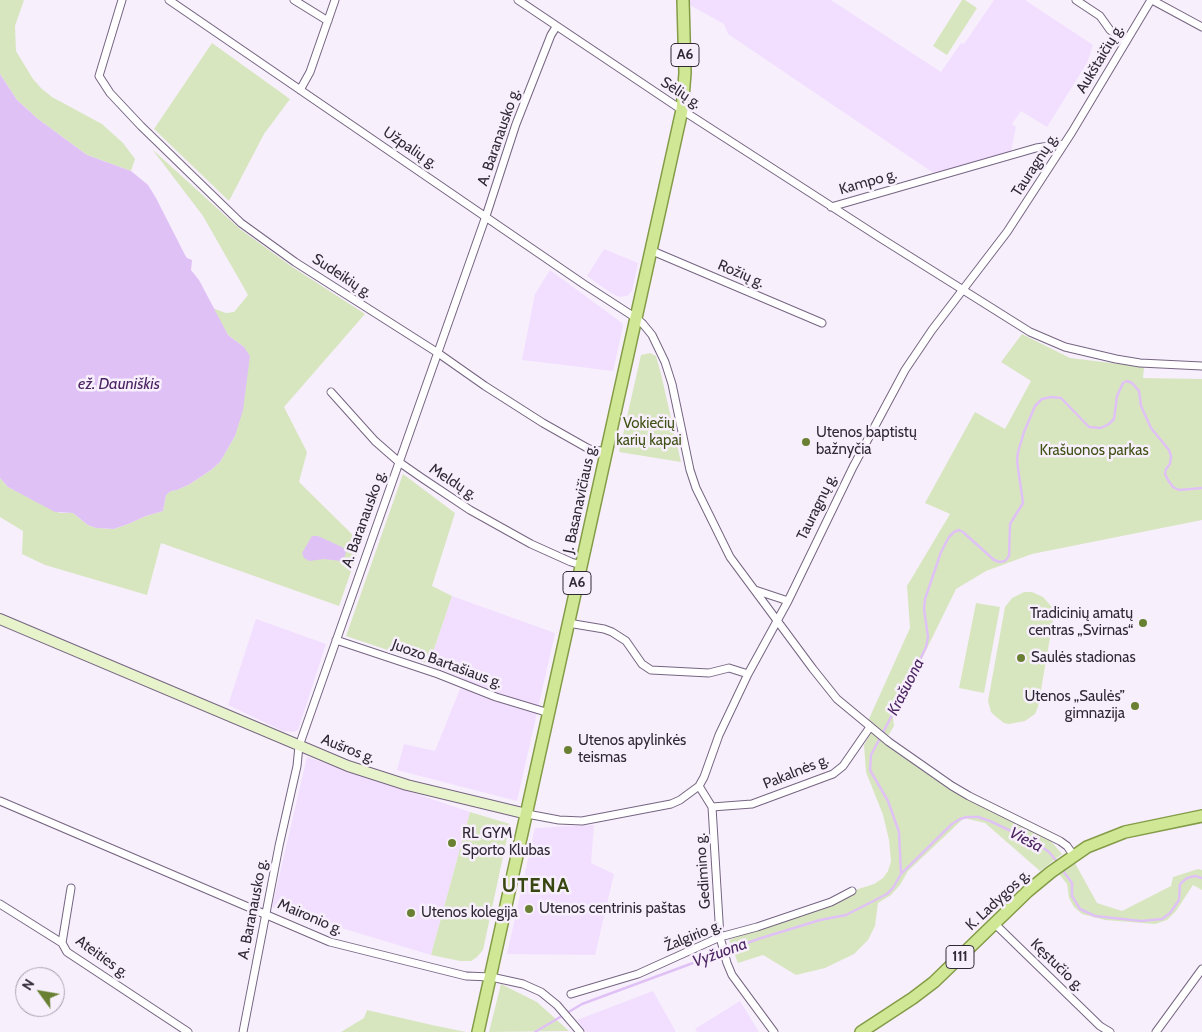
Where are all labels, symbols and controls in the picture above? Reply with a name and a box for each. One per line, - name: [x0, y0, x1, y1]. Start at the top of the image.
- street label: Aukštaičių g.: [1072, 21, 1128, 97]
- road number: A6: [671, 44, 699, 66]
- street label: Sėlių g.: [657, 73, 705, 113]
- street label: A. Baranausko g.: [474, 86, 524, 188]
- street label: Užpalių g.: [379, 123, 441, 173]
- street label: Tauragnų g.: [1008, 130, 1062, 200]
- street label: Kampo g.: [837, 165, 899, 199]
- street label: Sudeikių g.: [309, 250, 375, 302]
- street label: Rožių g.: [715, 256, 767, 292]
- water label: ež. Dauniškis: [78, 374, 160, 394]
- park label: Vokiečių karių kapai: [616, 415, 682, 450]
- place label: Utenos baptistų bažnyčia: [816, 424, 917, 459]
- marker: Utenos baptistų bažnyčia: [800, 436, 812, 448]
- park label: Krašuonos parkas: [1039, 442, 1149, 460]
- street label: J. Basanavičiaus g.: [560, 443, 600, 555]
- street label: Meldų g.: [426, 460, 480, 504]
- street label: A. Baranausko g.: [338, 468, 390, 570]
- street label: Tauragnų g.: [793, 471, 841, 543]
- road number: A6: [563, 572, 591, 594]
- place label: Tradicinių amatų centras „Svirnas“: [1028, 605, 1133, 640]
- marker: Tradicinių amatų centras „Svirnas“: [1137, 617, 1149, 629]
- street label: Juozo Bartašiaus g.: [389, 636, 505, 692]
- place label: Saulės stadionas: [1031, 649, 1136, 667]
- marker: Saulės stadionas: [1015, 652, 1027, 664]
- water label: Krašuona: [884, 655, 928, 719]
- place label: Utenos „Saulės” gimnazija: [1024, 688, 1125, 723]
- marker: Utenos „Saulės” gimnazija: [1129, 700, 1141, 712]
- street label: Aušros g.: [319, 731, 377, 767]
- place label: Utenos apylinkės teismas: [578, 732, 686, 767]
- marker: Utenos apylinkės teismas: [562, 744, 574, 756]
- street label: Pakalnės g.: [761, 751, 831, 793]
- water label: Vieša: [1006, 823, 1046, 857]
- place label: RL GYM Sporto Klubas: [462, 825, 550, 860]
- street label: Gedimino g.: [691, 832, 715, 910]
- marker: RL GYM Sporto Klubas: [446, 837, 458, 849]
- street label: A. Baranausko g.: [234, 857, 272, 961]
- street label: K. Ladygos g.: [962, 866, 1034, 934]
- district label: UTENA: [501, 874, 571, 898]
- street label: Maironio g.: [275, 895, 345, 939]
- place label: Utenos centrinis paštas: [539, 900, 686, 918]
- marker: Utenos centrinis paštas: [523, 903, 535, 915]
- place label: Utenos kolegija: [421, 904, 518, 922]
- marker: Utenos kolegija: [405, 907, 417, 919]
- street label: Žalgirio g.: [662, 916, 724, 956]
- street label: Ateities g.: [72, 932, 132, 982]
- water label: Vyžuona: [690, 934, 750, 972]
- street label: Kęstučio g.: [1026, 935, 1088, 995]
- road number: 111: [946, 946, 974, 969]
- north arrow: [15, 967, 65, 1017]
- text: N: [18, 976, 38, 994]

